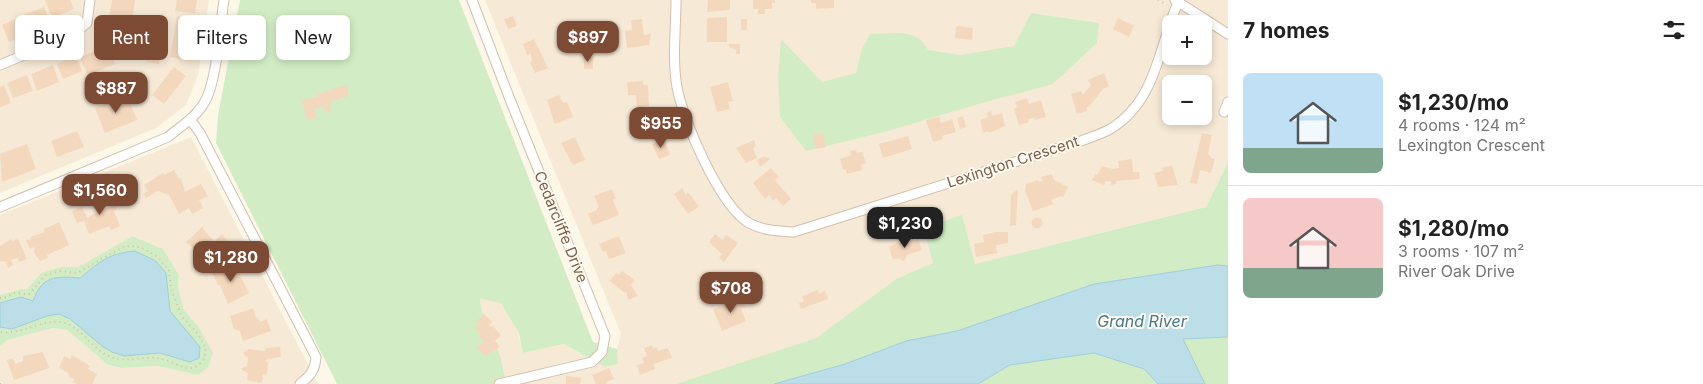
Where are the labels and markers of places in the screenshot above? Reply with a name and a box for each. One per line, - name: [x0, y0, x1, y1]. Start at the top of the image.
- pin: $897: [558, 20, 618, 63]
- pin: $887: [86, 72, 146, 114]
- pin: $955: [631, 106, 691, 149]
- pin: $1,560: [59, 174, 141, 216]
- pin: $1,230: [864, 206, 946, 249]
- pin: $1,280: [190, 240, 272, 283]
- pin: $708: [701, 272, 761, 314]

